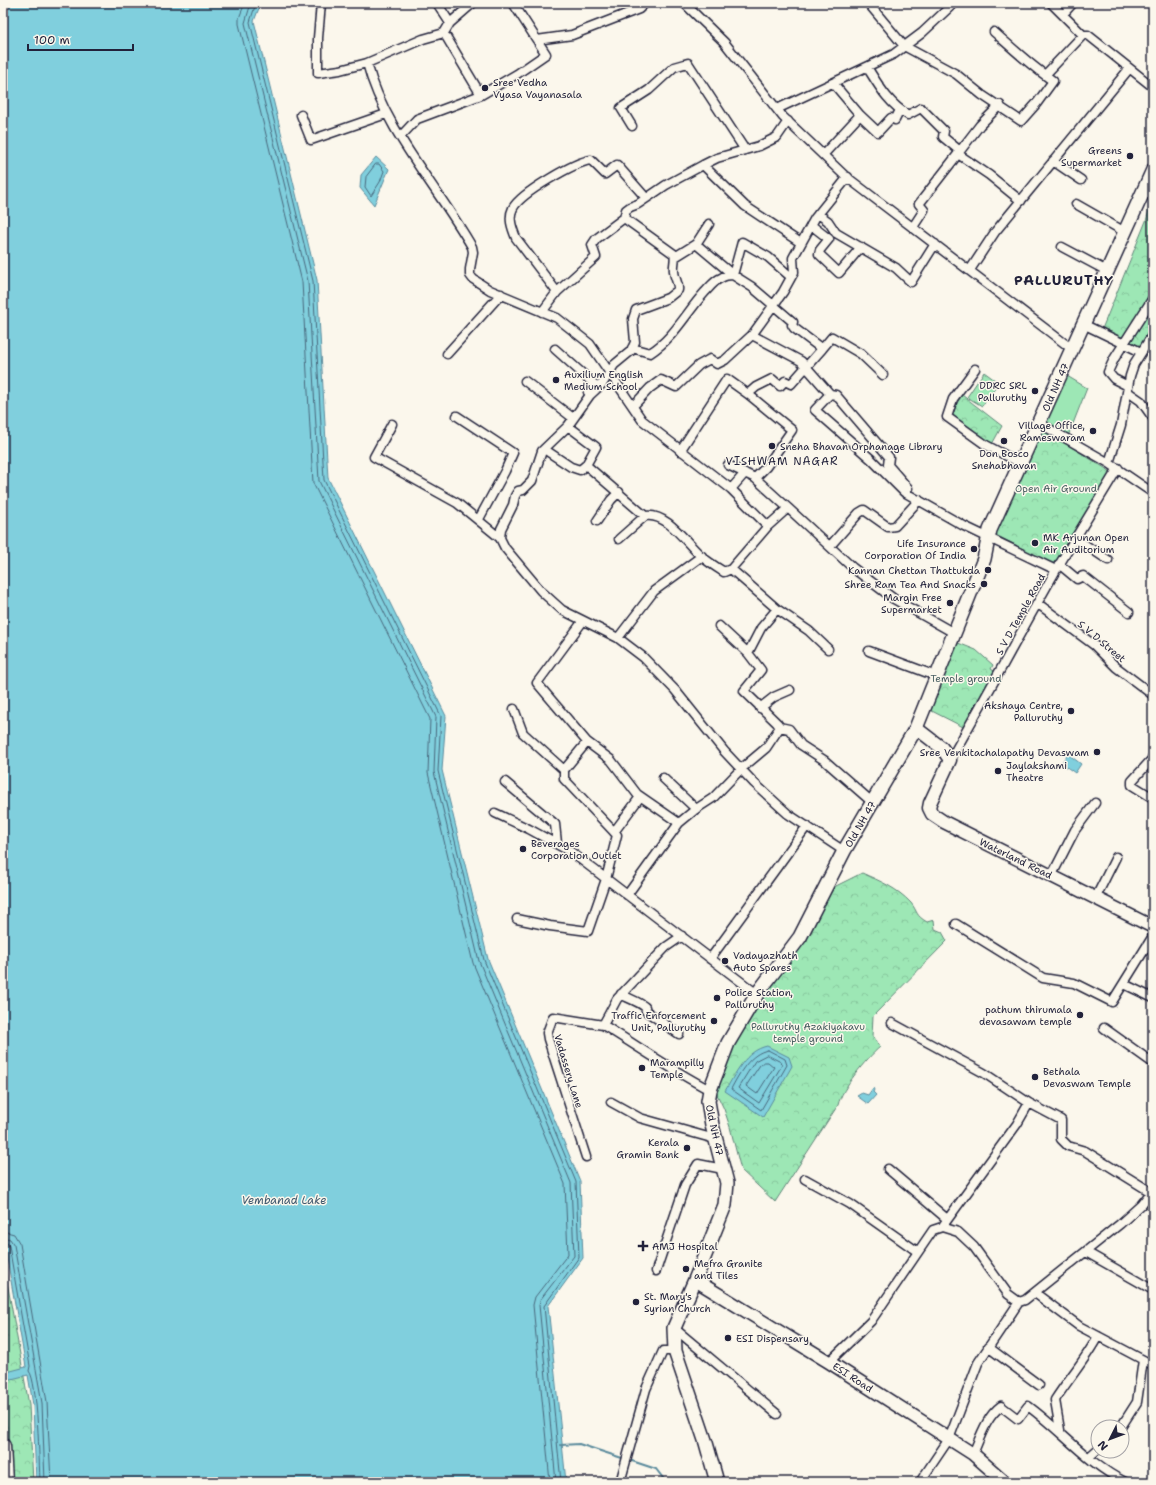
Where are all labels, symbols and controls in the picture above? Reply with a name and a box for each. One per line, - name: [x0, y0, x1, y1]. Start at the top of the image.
- scale bar: [28, 26, 133, 52]
- text: 100 m: [34, 32, 70, 48]
- place label: Sree Vedha Vyasa Vayanasala: [493, 76, 583, 101]
- marker: Sree Vedha Vyasa Vayanasala: [480, 83, 490, 93]
- place label: Greens Supermarket: [1061, 144, 1122, 169]
- marker: Greens Supermarket: [1125, 151, 1135, 161]
- district label: PALLURUTHY: [1014, 271, 1114, 289]
- street label: Old NH 47: [1039, 361, 1072, 413]
- place label: Auxilium English Medium School: [564, 368, 643, 393]
- marker: Auxilium English Medium School: [551, 375, 561, 385]
- place label: DDRC SRL Palluruthy: [978, 379, 1027, 404]
- marker: DDRC SRL Palluruthy: [1030, 386, 1040, 396]
- place label: Village Office, Rameswaram: [1018, 419, 1085, 444]
- marker: Village Office, Rameswaram: [1088, 426, 1098, 436]
- marker: Don Bosco Snehabhavan: [999, 436, 1009, 446]
- place label: Sneha Bhavan Orphanage Library: [780, 440, 943, 453]
- marker: Sneha Bhavan Orphanage Library: [767, 441, 777, 451]
- place label: Don Bosco Snehabhavan: [972, 447, 1036, 472]
- district label: VISHWAM NAGAR: [726, 454, 838, 469]
- park label: Open Air Ground: [1015, 482, 1098, 495]
- place label: MK Arjunan Open Air Auditorium: [1043, 531, 1129, 556]
- place label: Life Insurance Corporation Of India: [865, 537, 967, 562]
- marker: MK Arjunan Open Air Auditorium: [1030, 538, 1040, 548]
- marker: Life Insurance Corporation Of India: [969, 544, 979, 554]
- place label: Kannan Chettan Thattukda: [848, 564, 981, 577]
- marker: Kannan Chettan Thattukda: [983, 565, 993, 575]
- street label: S V D Temple Road: [993, 571, 1048, 657]
- place label: Shree Ram Tea And Snacks: [844, 578, 976, 591]
- marker: Shree Ram Tea And Snacks: [979, 579, 989, 589]
- place label: Margin Free Supermarket: [881, 591, 942, 616]
- marker: Margin Free Supermarket: [945, 598, 955, 608]
- street label: S V D Street: [1075, 618, 1128, 665]
- park label: Temple ground: [930, 672, 1002, 685]
- place label: Akshaya Centre, Palluruthy: [984, 699, 1063, 724]
- marker: Akshaya Centre, Palluruthy: [1066, 706, 1076, 716]
- place label: Sree Venkitachalapathy Devaswam: [920, 746, 1089, 759]
- marker: Sree Venkitachalapathy Devaswam: [1092, 747, 1102, 757]
- place label: Jaylakshami Theatre: [1006, 759, 1067, 784]
- marker: Jaylakshami Theatre: [993, 766, 1003, 776]
- street label: Old NH 47: [842, 799, 879, 850]
- street label: Waterland Road: [977, 835, 1055, 882]
- place label: Beverages Corporation Outlet: [531, 837, 622, 862]
- marker: Beverages Corporation Outlet: [518, 844, 528, 854]
- place label: Vadayazhath Auto Spares: [733, 949, 798, 974]
- marker: Vadayazhath Auto Spares: [720, 956, 730, 966]
- place label: Police Station, Palluruthy: [725, 986, 793, 1011]
- marker: Police Station, Palluruthy: [712, 993, 722, 1003]
- place label: pathum thirumala devasawam temple: [979, 1003, 1073, 1028]
- place label: Traffic Enforcement Unit, Palluruthy: [611, 1009, 706, 1034]
- marker: pathum thirumala devasawam temple: [1075, 1010, 1085, 1020]
- marker: Traffic Enforcement Unit, Palluruthy: [709, 1016, 719, 1026]
- park label: Palluruthy Azakiyakavu temple ground: [751, 1020, 865, 1045]
- street label: Vadassery Lane: [551, 1033, 586, 1110]
- place label: Marampilly Temple: [650, 1056, 705, 1081]
- marker: Marampilly Temple: [637, 1063, 647, 1073]
- place label: Bethala Devaswam Temple: [1043, 1065, 1131, 1090]
- marker: Bethala Devaswam Temple: [1030, 1072, 1040, 1082]
- street label: Old NH 47: [703, 1104, 726, 1157]
- place label: Kerala Gramin Bank: [617, 1136, 680, 1161]
- marker: Kerala Gramin Bank: [682, 1143, 692, 1153]
- water label: Vembanad Lake: [241, 1193, 327, 1208]
- marker: AMJ Hospital: [637, 1240, 649, 1252]
- place label: AMJ Hospital: [652, 1240, 718, 1253]
- place label: Mefra Granite and Tiles: [694, 1257, 763, 1282]
- marker: Mefra Granite and Tiles: [681, 1264, 691, 1274]
- place label: St. Mary's Syrian Church: [644, 1290, 711, 1315]
- marker: St. Mary's Syrian Church: [631, 1297, 641, 1307]
- place label: ESI Dispensary: [736, 1332, 809, 1345]
- marker: ESI Dispensary: [723, 1333, 733, 1343]
- street label: ESI Road: [830, 1360, 876, 1396]
- north arrow: [1090, 1419, 1130, 1459]
- text: N: [1094, 1437, 1111, 1454]

